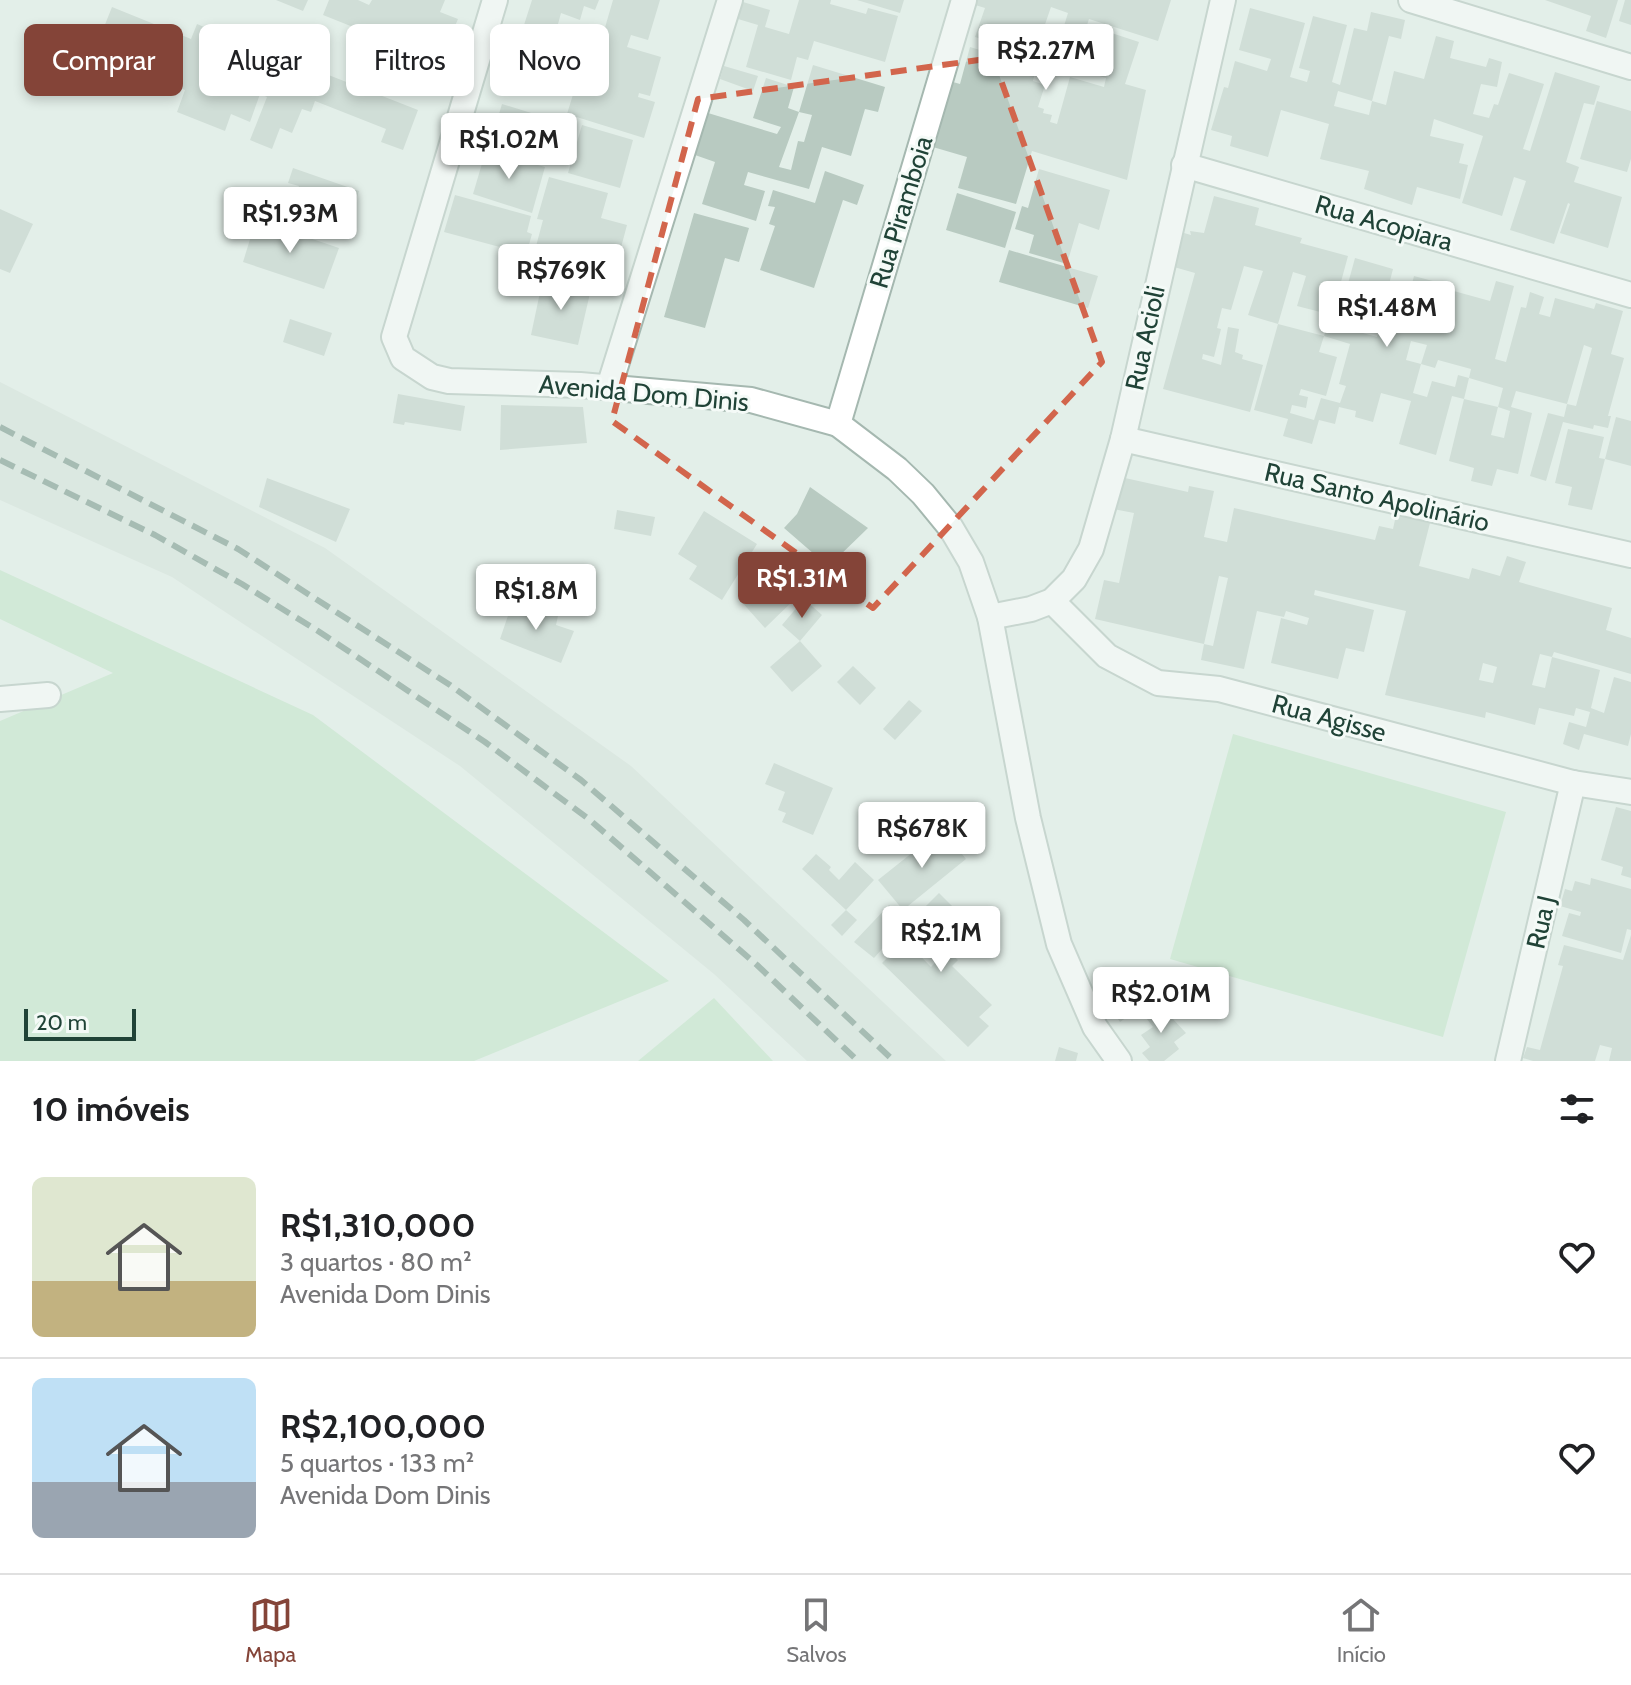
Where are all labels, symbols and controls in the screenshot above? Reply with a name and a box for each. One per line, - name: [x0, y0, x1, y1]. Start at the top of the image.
- chip: Comprar: [24, 24, 183, 96]
- chip: Alugar: [199, 24, 330, 96]
- chip: Filtros: [346, 24, 474, 96]
- chip: Novo: [490, 24, 609, 96]
- pin: R$2.27M: [972, 24, 1120, 92]
- text: R$2.27M: [996, 34, 1096, 66]
- pin: R$1.02M: [435, 113, 583, 181]
- text: R$1.02M: [459, 123, 559, 155]
- street label: Rua Piramboia: [863, 131, 939, 292]
- pin: R$1.93M: [216, 187, 364, 255]
- street label: Rua Acopiara: [1311, 188, 1457, 258]
- text: R$1.93M: [242, 197, 338, 229]
- pin: R$769K: [496, 244, 626, 312]
- text: R$769K: [516, 254, 606, 286]
- pin: R$1.48M: [1313, 281, 1461, 349]
- street label: Rua Acioli: [1118, 283, 1172, 393]
- text: R$1.48M: [1337, 291, 1437, 323]
- street label: Avenida Dom Dinis: [538, 368, 750, 418]
- street label: Rua Santo Apolinário: [1262, 456, 1492, 538]
- pin: R$1.31M: [728, 552, 876, 620]
- text: R$1.31M: [756, 562, 848, 594]
- pin: R$1.8M: [471, 564, 601, 632]
- text: R$1.8M: [494, 574, 578, 606]
- street label: Rua Agisse: [1268, 687, 1390, 749]
- pin: R$678K: [857, 802, 987, 870]
- text: R$678K: [876, 812, 968, 844]
- street label: Rua J: [1519, 892, 1563, 952]
- pin: R$2.1M: [876, 906, 1006, 974]
- text: R$2.1M: [900, 916, 982, 948]
- pin: R$2.01M: [1087, 967, 1235, 1035]
- text: R$2.01M: [1111, 977, 1211, 1009]
- scale bar: [24, 1005, 136, 1041]
- text: 20 m: [36, 1009, 87, 1036]
- icon: filters: [1555, 1087, 1599, 1131]
- text: 10 imóveis: [32, 1088, 190, 1130]
- text: R$1,310,000: [280, 1204, 476, 1246]
- icon: home: [96, 1209, 192, 1305]
- icon: heart: [1555, 1235, 1599, 1279]
- text: 3 quartos · 80 m²: [280, 1246, 472, 1278]
- text: Avenida Dom Dinis: [280, 1278, 491, 1310]
- text: R$2,100,000: [280, 1405, 486, 1447]
- icon: home: [96, 1410, 192, 1506]
- icon: heart: [1555, 1436, 1599, 1480]
- text: 5 quartos · 133 m²: [280, 1447, 474, 1479]
- text: Avenida Dom Dinis: [280, 1479, 491, 1511]
- tab: Mapa: [245, 1593, 296, 1668]
- tab: Salvos: [786, 1593, 847, 1668]
- tab: Início: [1337, 1593, 1386, 1668]

